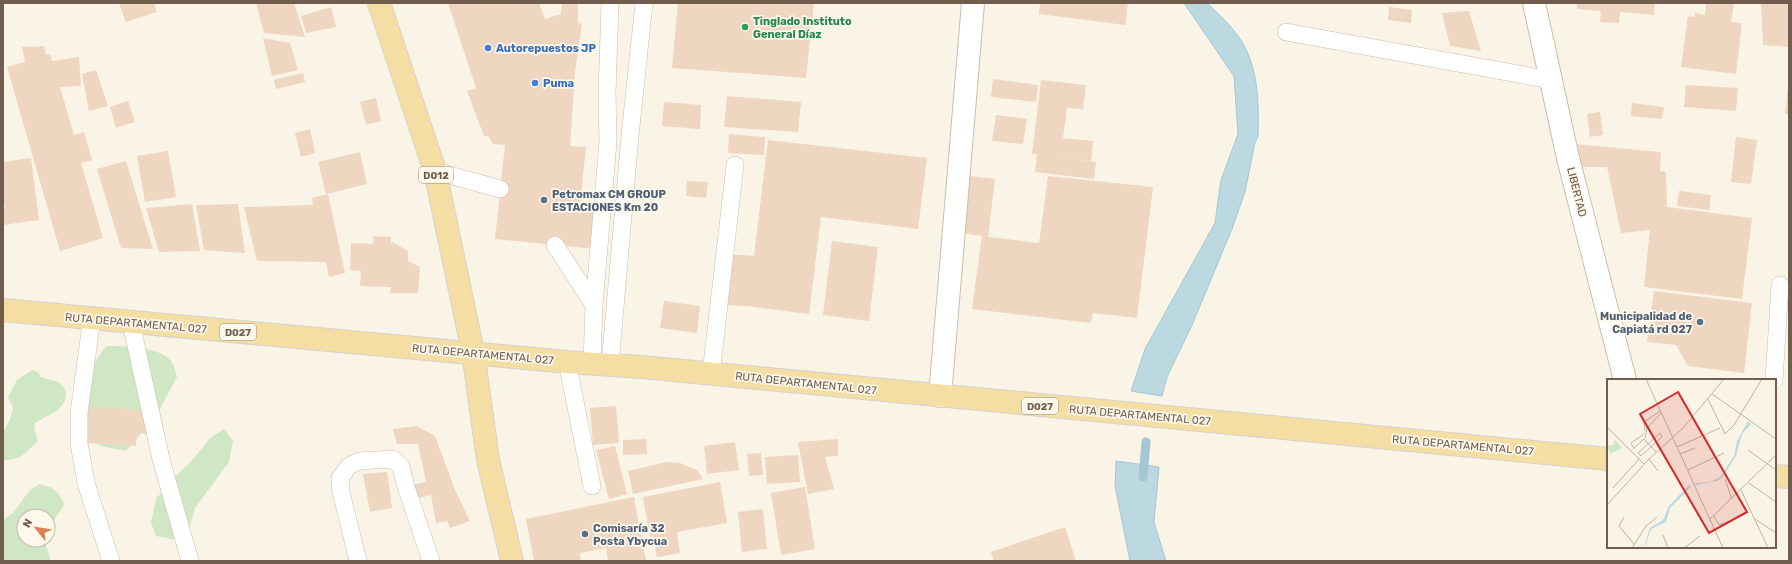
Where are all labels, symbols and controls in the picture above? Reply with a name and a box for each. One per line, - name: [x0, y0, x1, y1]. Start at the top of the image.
- place label: Tinglado Instituto General Díaz: [753, 15, 852, 41]
- marker: Tinglado Instituto General Díaz: [740, 22, 750, 32]
- place label: Autorepuestos JP: [496, 42, 596, 55]
- marker: Autorepuestos JP: [483, 43, 493, 53]
- place label: Puma: [543, 77, 574, 90]
- marker: Puma: [530, 78, 540, 88]
- street label: LIBERTAD: [1564, 166, 1589, 218]
- road number: D012: [419, 167, 453, 183]
- place label: Petromax CM GROUP ESTACIONES Km 20: [552, 188, 667, 214]
- marker: Petromax CM GROUP ESTACIONES Km 20: [539, 195, 549, 205]
- place label: Municipalidad de Capiatá rd 027: [1600, 310, 1693, 336]
- street label: RUTA DEPARTAMENTAL 027: [65, 311, 208, 336]
- marker: Municipalidad de Capiatá rd 027: [1695, 317, 1705, 327]
- road number: D027: [220, 324, 256, 340]
- street label: RUTA DEPARTAMENTAL 027: [412, 342, 555, 367]
- street label: RUTA DEPARTAMENTAL 027: [735, 370, 878, 397]
- inset map: [1607, 379, 1776, 548]
- road number: D027: [1022, 398, 1058, 414]
- street label: RUTA DEPARTAMENTAL 027: [1069, 403, 1212, 428]
- street label: RUTA DEPARTAMENTAL 027: [1392, 433, 1535, 458]
- north arrow: [16, 508, 56, 548]
- text: N: [20, 517, 35, 530]
- place label: Comisaría 32 Posta Ybycua: [593, 522, 667, 548]
- marker: Comisaría 32 Posta Ybycua: [580, 529, 590, 539]

